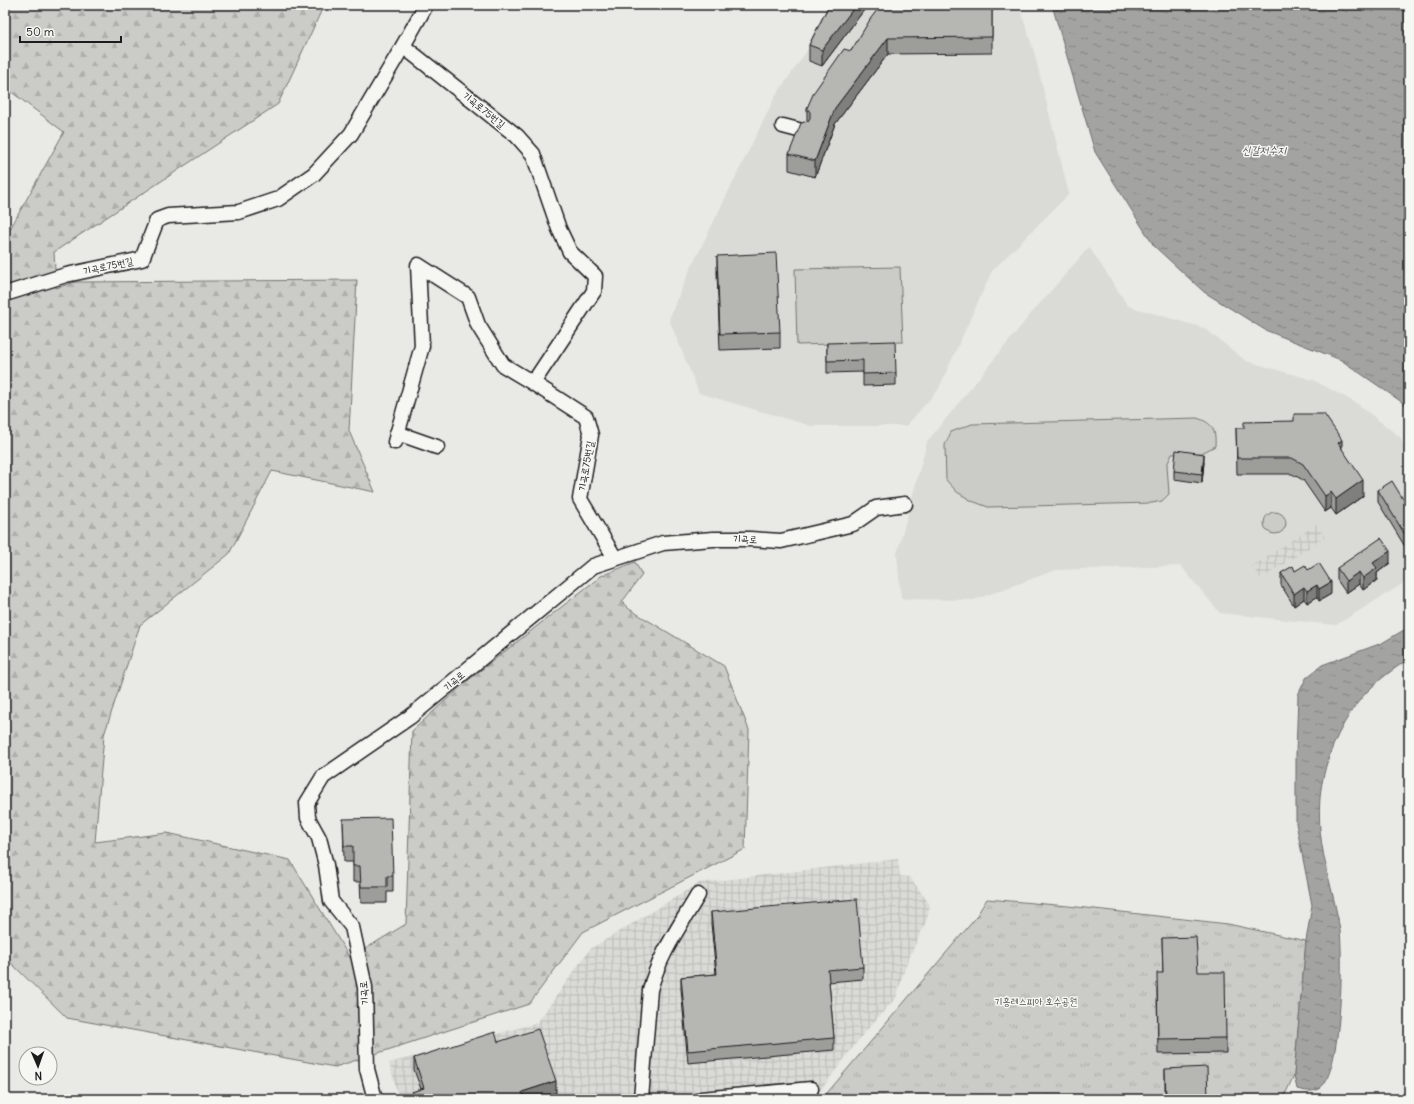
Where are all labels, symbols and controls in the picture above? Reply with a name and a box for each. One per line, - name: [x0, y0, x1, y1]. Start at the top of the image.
- scale bar: [20, 18, 121, 44]
- text: 50 m: [26, 24, 55, 39]
- street label: 기곡로75번길: [460, 89, 508, 131]
- water label: 신갈저수지: [1242, 143, 1287, 157]
- street label: 기곡로75번길: [82, 254, 134, 278]
- street label: 기곡로75번길: [575, 440, 597, 492]
- street label: 기곡로: [733, 532, 757, 546]
- street label: 기곡로: [441, 668, 467, 694]
- street label: 기곡로: [356, 980, 372, 1006]
- park label: 기흥레스피아 호수공원: [995, 995, 1077, 1008]
- north arrow: [18, 1046, 58, 1086]
- text: N: [34, 1069, 42, 1083]

